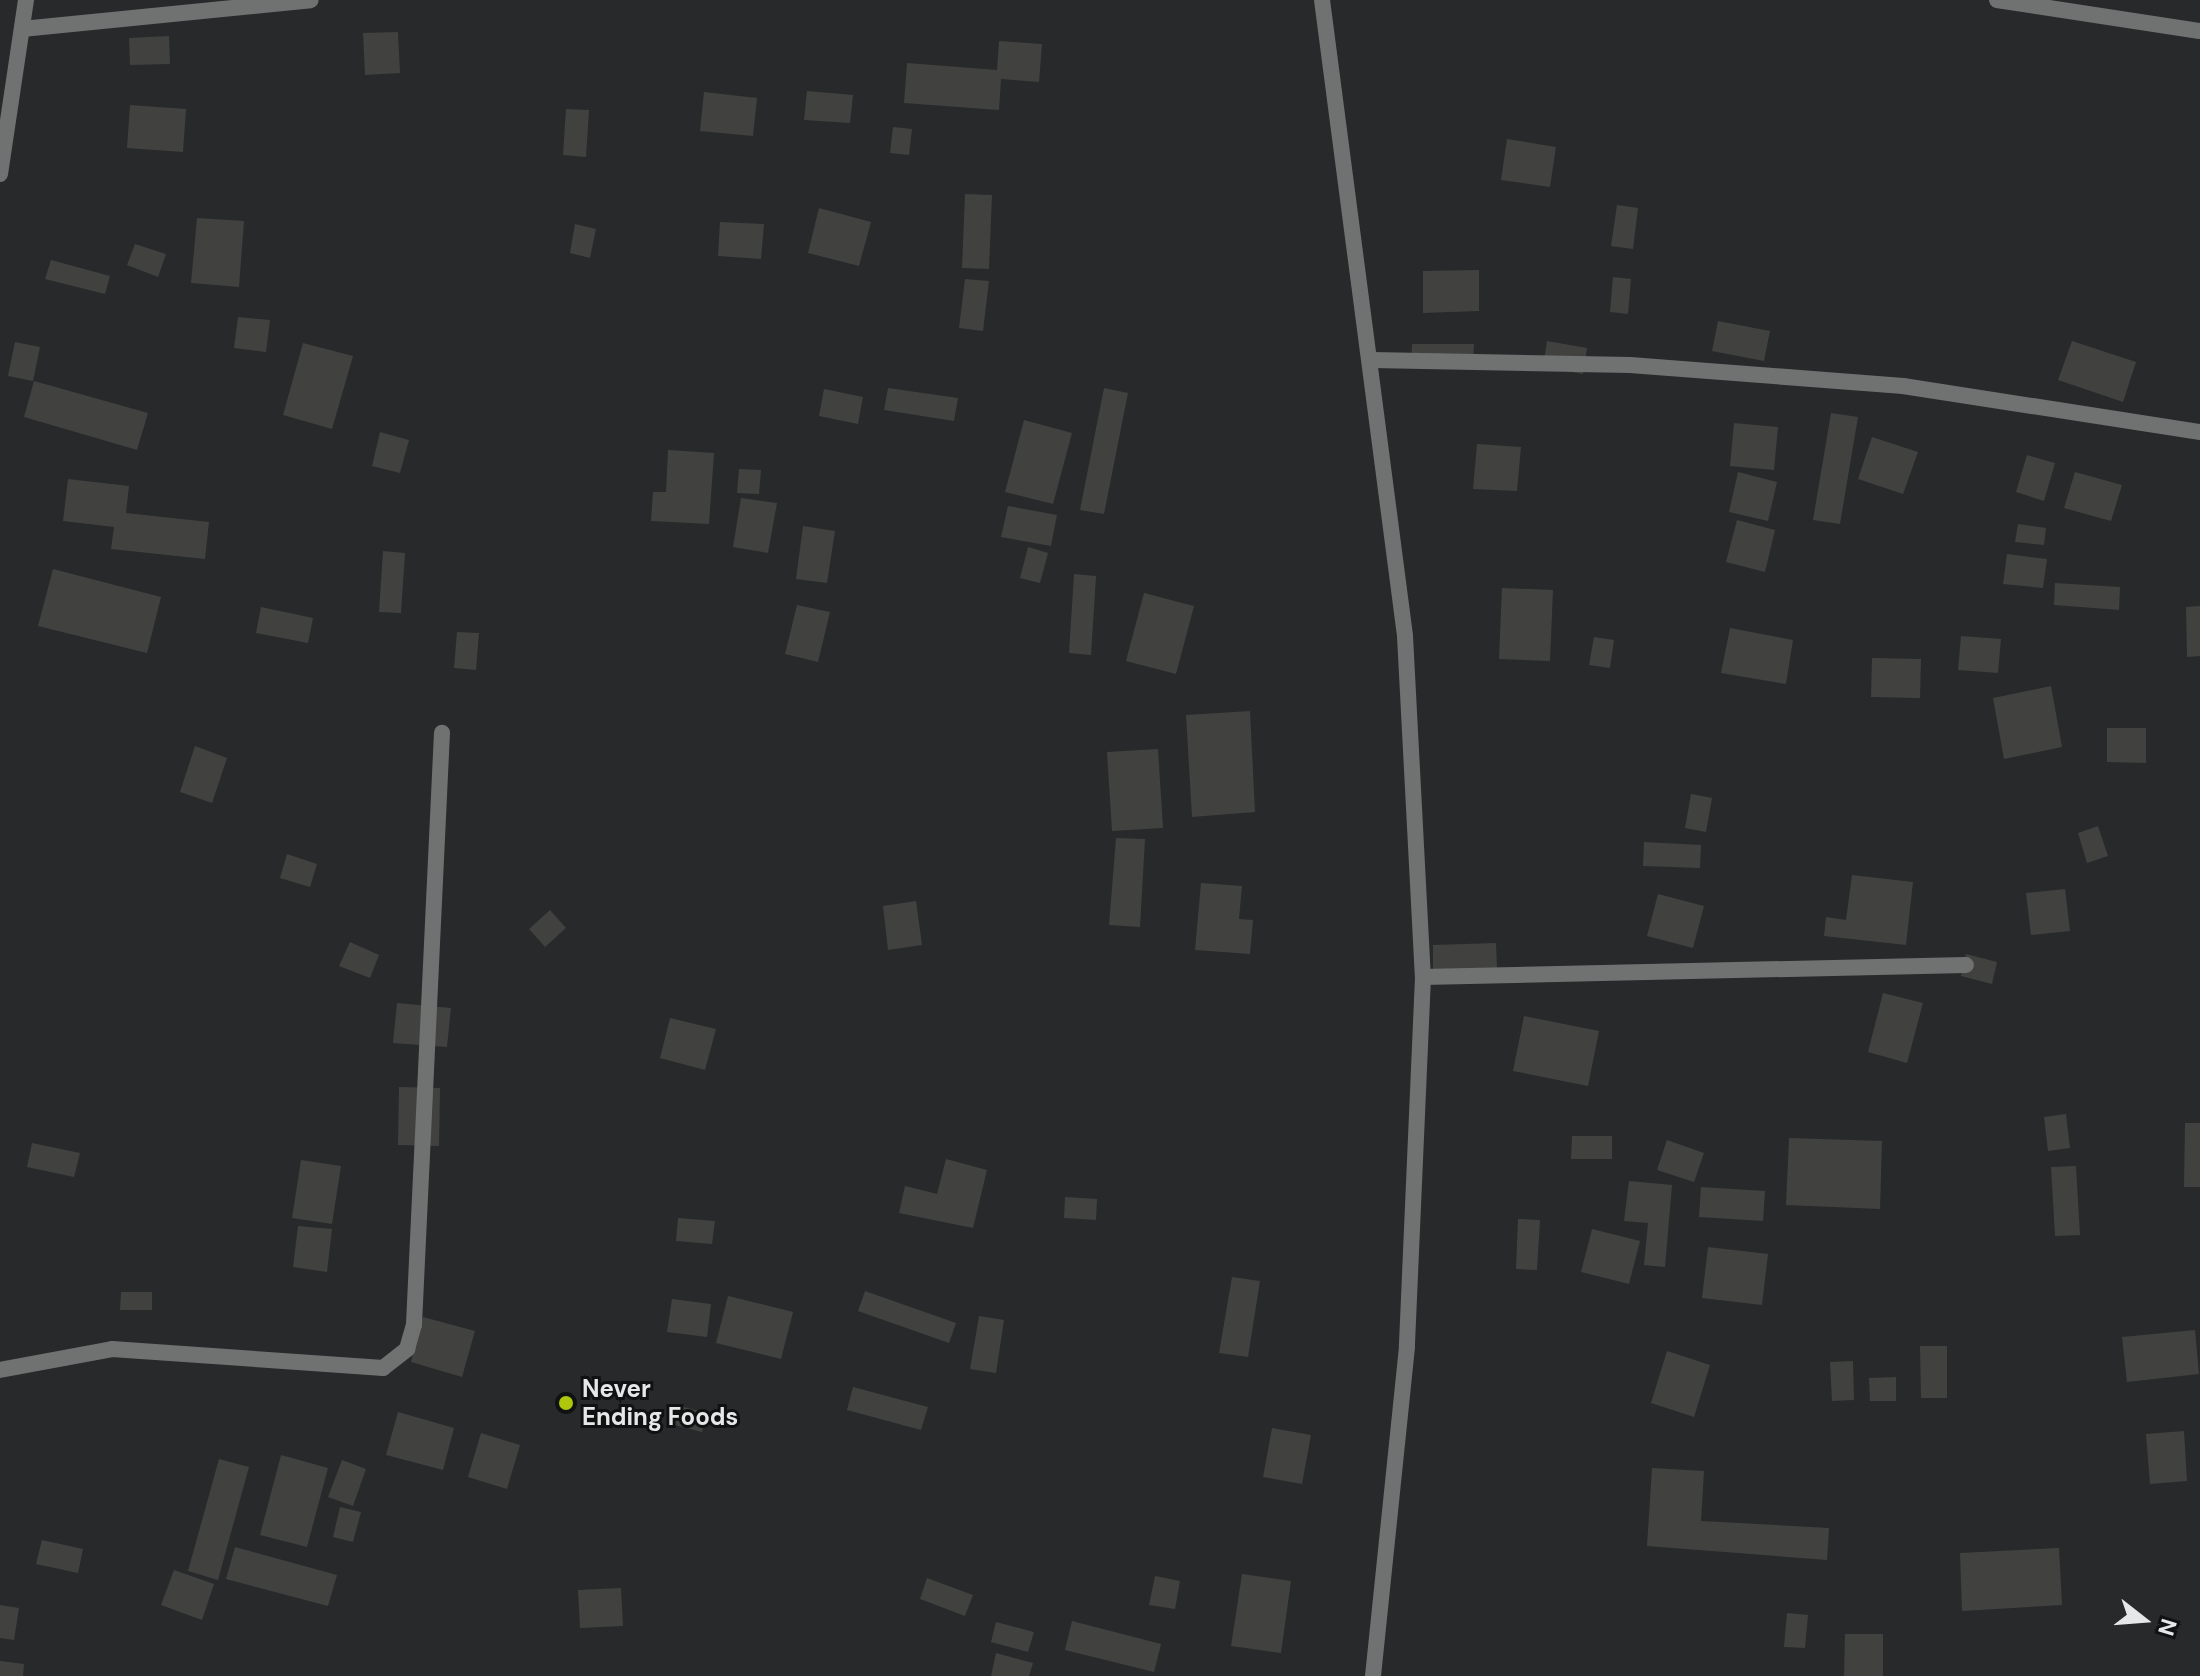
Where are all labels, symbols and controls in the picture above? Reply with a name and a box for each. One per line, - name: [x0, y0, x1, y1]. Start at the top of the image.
- place label: Never Ending Foods: [582, 1375, 738, 1431]
- marker: Never Ending Foods: [557, 1394, 575, 1412]
- north arrow: [2104, 1580, 2184, 1660]
- text: N: [2151, 1615, 2184, 1639]

